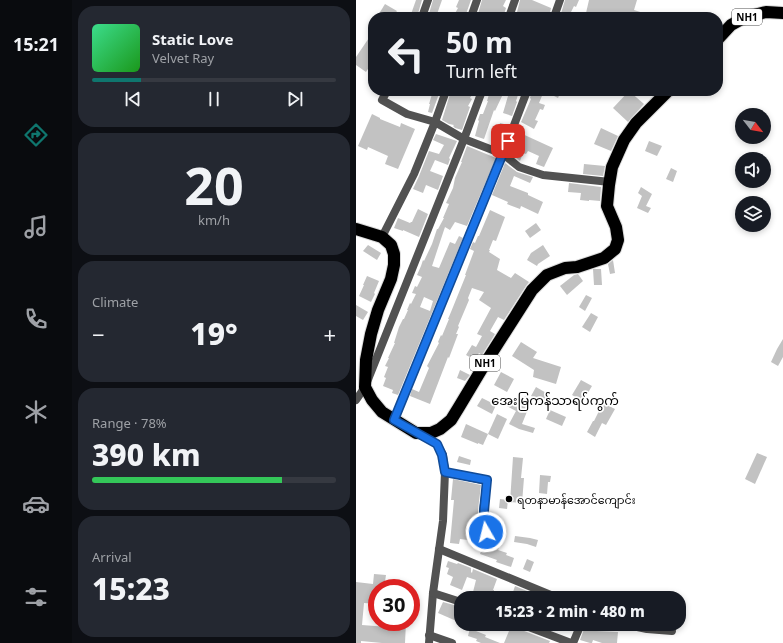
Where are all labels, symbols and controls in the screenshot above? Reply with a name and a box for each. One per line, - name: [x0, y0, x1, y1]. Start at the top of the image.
- road number: NH1: [732, 9, 762, 25]
- text: 50 m: [446, 23, 513, 61]
- icon: left: [380, 28, 432, 80]
- text: Static Love: [152, 29, 233, 49]
- text: 15:21: [13, 32, 59, 56]
- text: Velvet Ray: [152, 49, 214, 67]
- text: Turn left: [446, 59, 517, 83]
- icon: previous: [122, 88, 144, 110]
- icon: pause: [203, 88, 225, 110]
- icon: next: [284, 88, 306, 110]
- north arrow: [735, 108, 771, 144]
- map controls: [735, 108, 771, 232]
- icon: directions: [22, 121, 50, 149]
- pin: [491, 124, 525, 158]
- icon: arrive: [497, 130, 519, 152]
- text: 20: [184, 149, 244, 220]
- button: sound: [735, 152, 771, 188]
- button: layers: [735, 196, 771, 232]
- text: km/h: [198, 211, 230, 229]
- icon: music: [22, 213, 50, 241]
- text: Climate: [92, 293, 138, 311]
- icon: phone: [22, 305, 50, 333]
- text: 19°: [190, 313, 238, 354]
- text: −: [92, 319, 105, 349]
- text: +: [323, 319, 336, 349]
- road number: NH1: [470, 355, 500, 371]
- district label: အေးမြကန်သာရပ်ကွက်: [491, 391, 619, 411]
- icon: climate: [22, 398, 50, 426]
- text: Range · 78%: [92, 414, 167, 432]
- text: 390 km: [92, 434, 201, 475]
- icon: car: [22, 490, 50, 518]
- place label: ရတနာမာန်အောင်ကျောင်း: [517, 492, 636, 509]
- marker: ရတနာမာန်အောင်ကျောင်း: [504, 494, 514, 504]
- position arrow: [465, 511, 507, 553]
- text: Arrival: [92, 548, 132, 566]
- text: 15:23: [92, 568, 170, 609]
- speed limit sign: 30: [368, 579, 420, 631]
- icon: filters: [22, 583, 50, 611]
- text: 15:23 · 2 min · 480 m: [495, 601, 645, 621]

